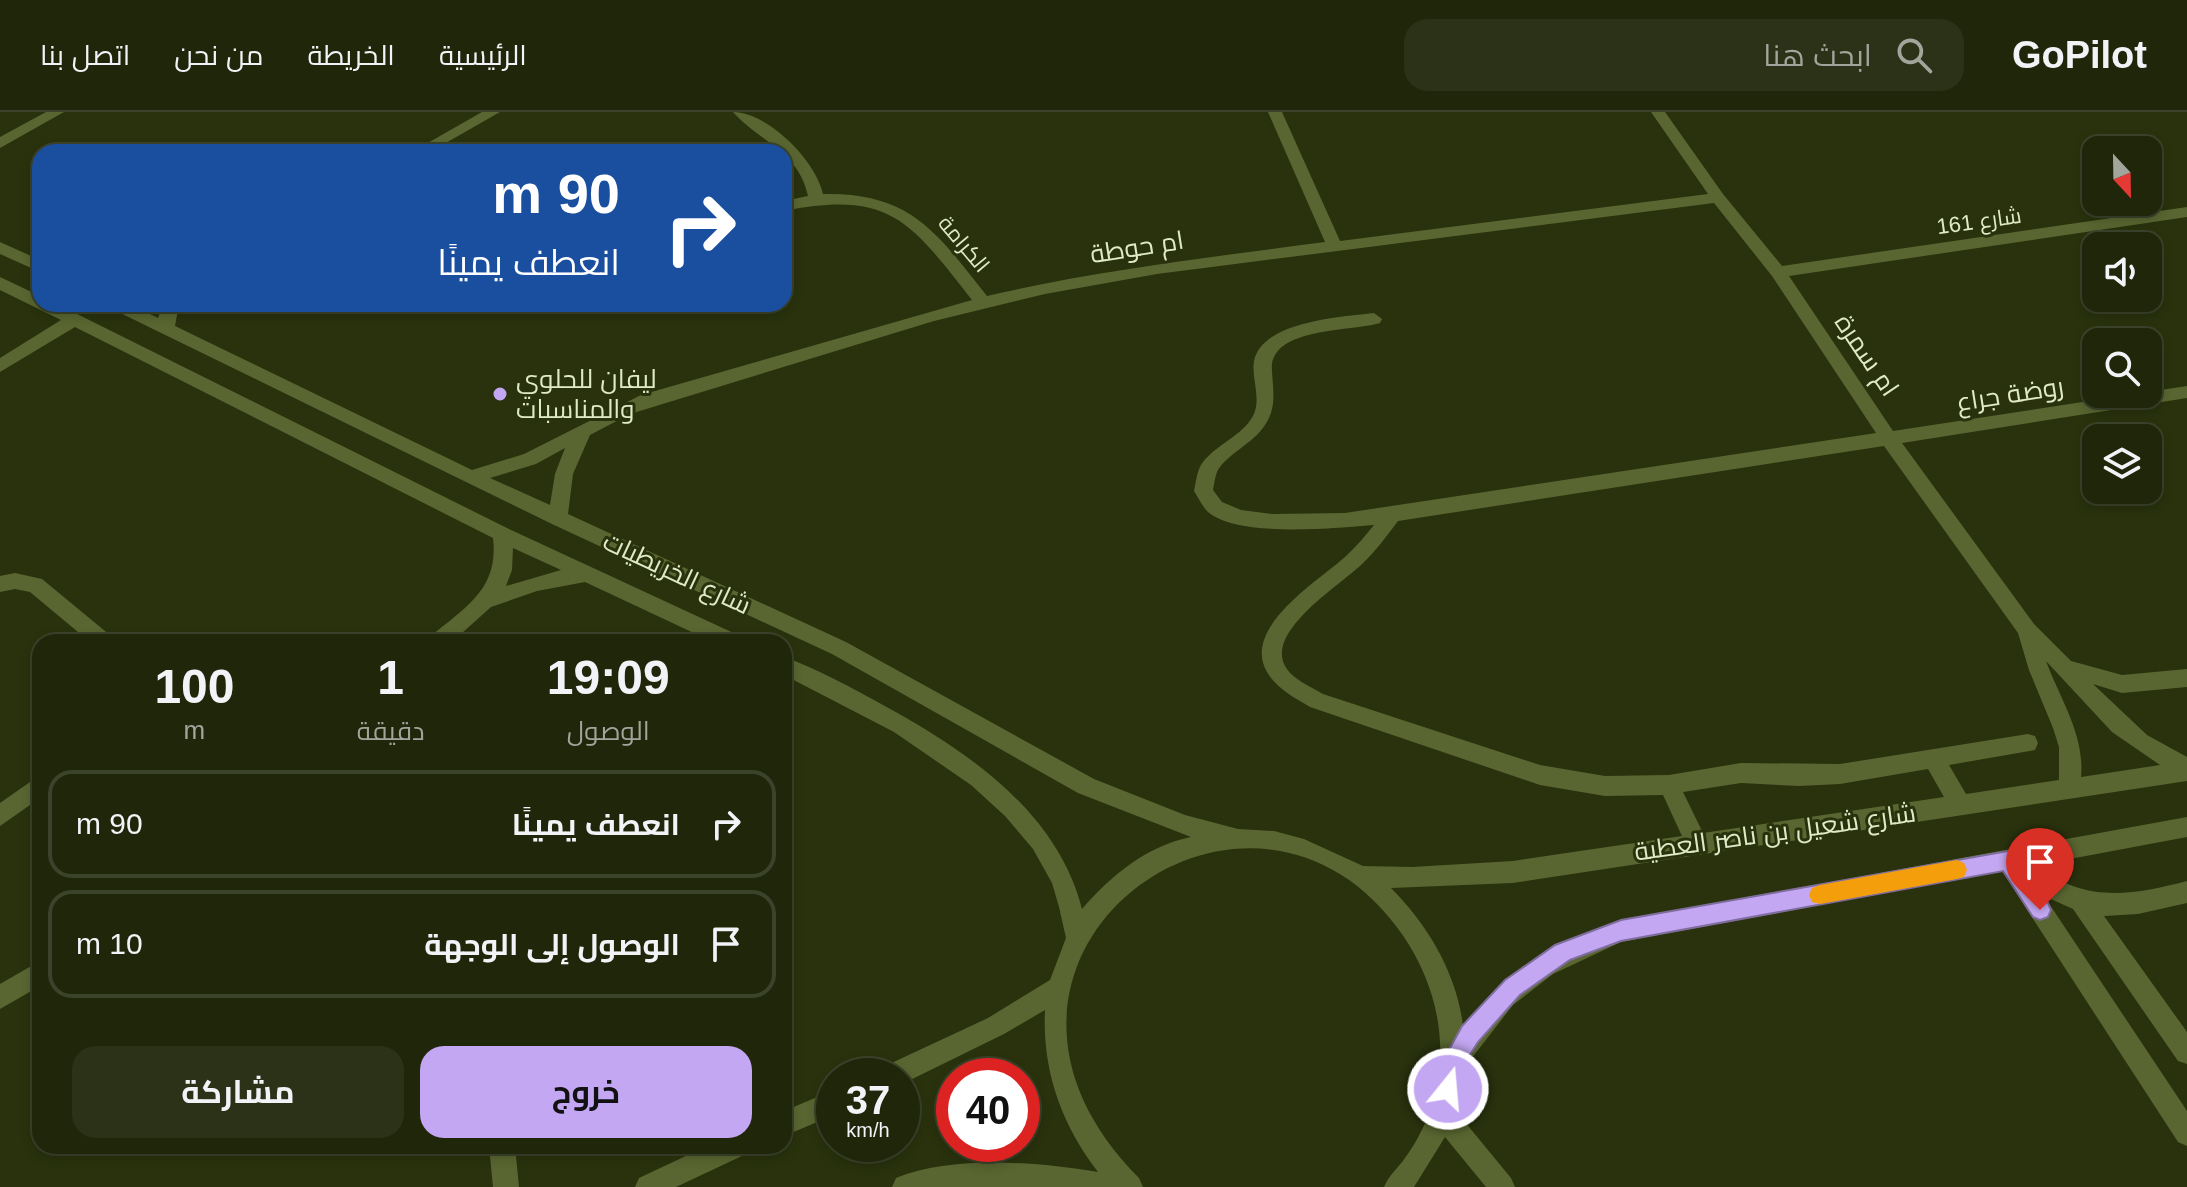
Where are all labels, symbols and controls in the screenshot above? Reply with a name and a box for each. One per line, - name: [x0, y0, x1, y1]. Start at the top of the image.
- search box: [1404, 19, 1964, 91]
- icon: search: [1892, 33, 1936, 77]
- text: GoPilot: [2012, 34, 2147, 76]
- text: ابحث هنا: [1763, 39, 1872, 72]
- text: اتصل بنا: [40, 40, 130, 71]
- text: من نحن: [174, 40, 263, 71]
- text: الخريطة: [307, 40, 395, 71]
- text: الرئيسية: [439, 40, 527, 71]
- north arrow: [2082, 136, 2162, 216]
- map controls: [2082, 136, 2162, 504]
- text: 90 m: [492, 162, 620, 225]
- icon: right: [648, 176, 752, 280]
- street label: شارع 161: [1935, 203, 2023, 241]
- street label: الكرامة: [933, 211, 995, 277]
- street label: ام حوطة: [1088, 225, 1186, 272]
- button: sound: [2082, 232, 2162, 312]
- text: انعطف يمينًا: [437, 242, 620, 283]
- street label: ام سمرة: [1826, 308, 1905, 403]
- button: search: [2082, 328, 2162, 408]
- place label: ليفان للحلوي والمناسبات: [516, 364, 657, 424]
- street label: روضة جراع: [1954, 371, 2066, 419]
- marker: ليفان للحلوي والمناسبات: [491, 385, 509, 403]
- button: layers: [2082, 424, 2162, 504]
- street label: شارع الخريطيات: [598, 526, 756, 622]
- text: 1: [377, 651, 404, 704]
- text: 19:09: [547, 651, 670, 704]
- text: 100: [154, 660, 234, 713]
- text: m: [184, 715, 205, 745]
- text: دقيقة: [357, 716, 424, 746]
- text: الوصول: [567, 716, 650, 746]
- street label: شارع شعيل بن ناصر العطية: [1632, 797, 1918, 869]
- icon: right: [704, 802, 748, 846]
- text: 90 m: [76, 807, 143, 840]
- text: انعطف يمينًا: [512, 808, 680, 841]
- pin: [2006, 828, 2074, 910]
- icon: arrive: [2018, 840, 2062, 884]
- icon: arrive: [704, 922, 748, 966]
- text: 10 m: [76, 927, 143, 960]
- text: الوصول إلى الوجهة: [424, 928, 680, 961]
- button: مشاركة: [72, 1046, 404, 1138]
- button: خروج: [420, 1046, 752, 1138]
- position arrow: [1406, 1047, 1490, 1131]
- speed limit sign: 40: [936, 1058, 1040, 1162]
- text: 37: [846, 1078, 890, 1122]
- text: km/h: [846, 1119, 890, 1141]

